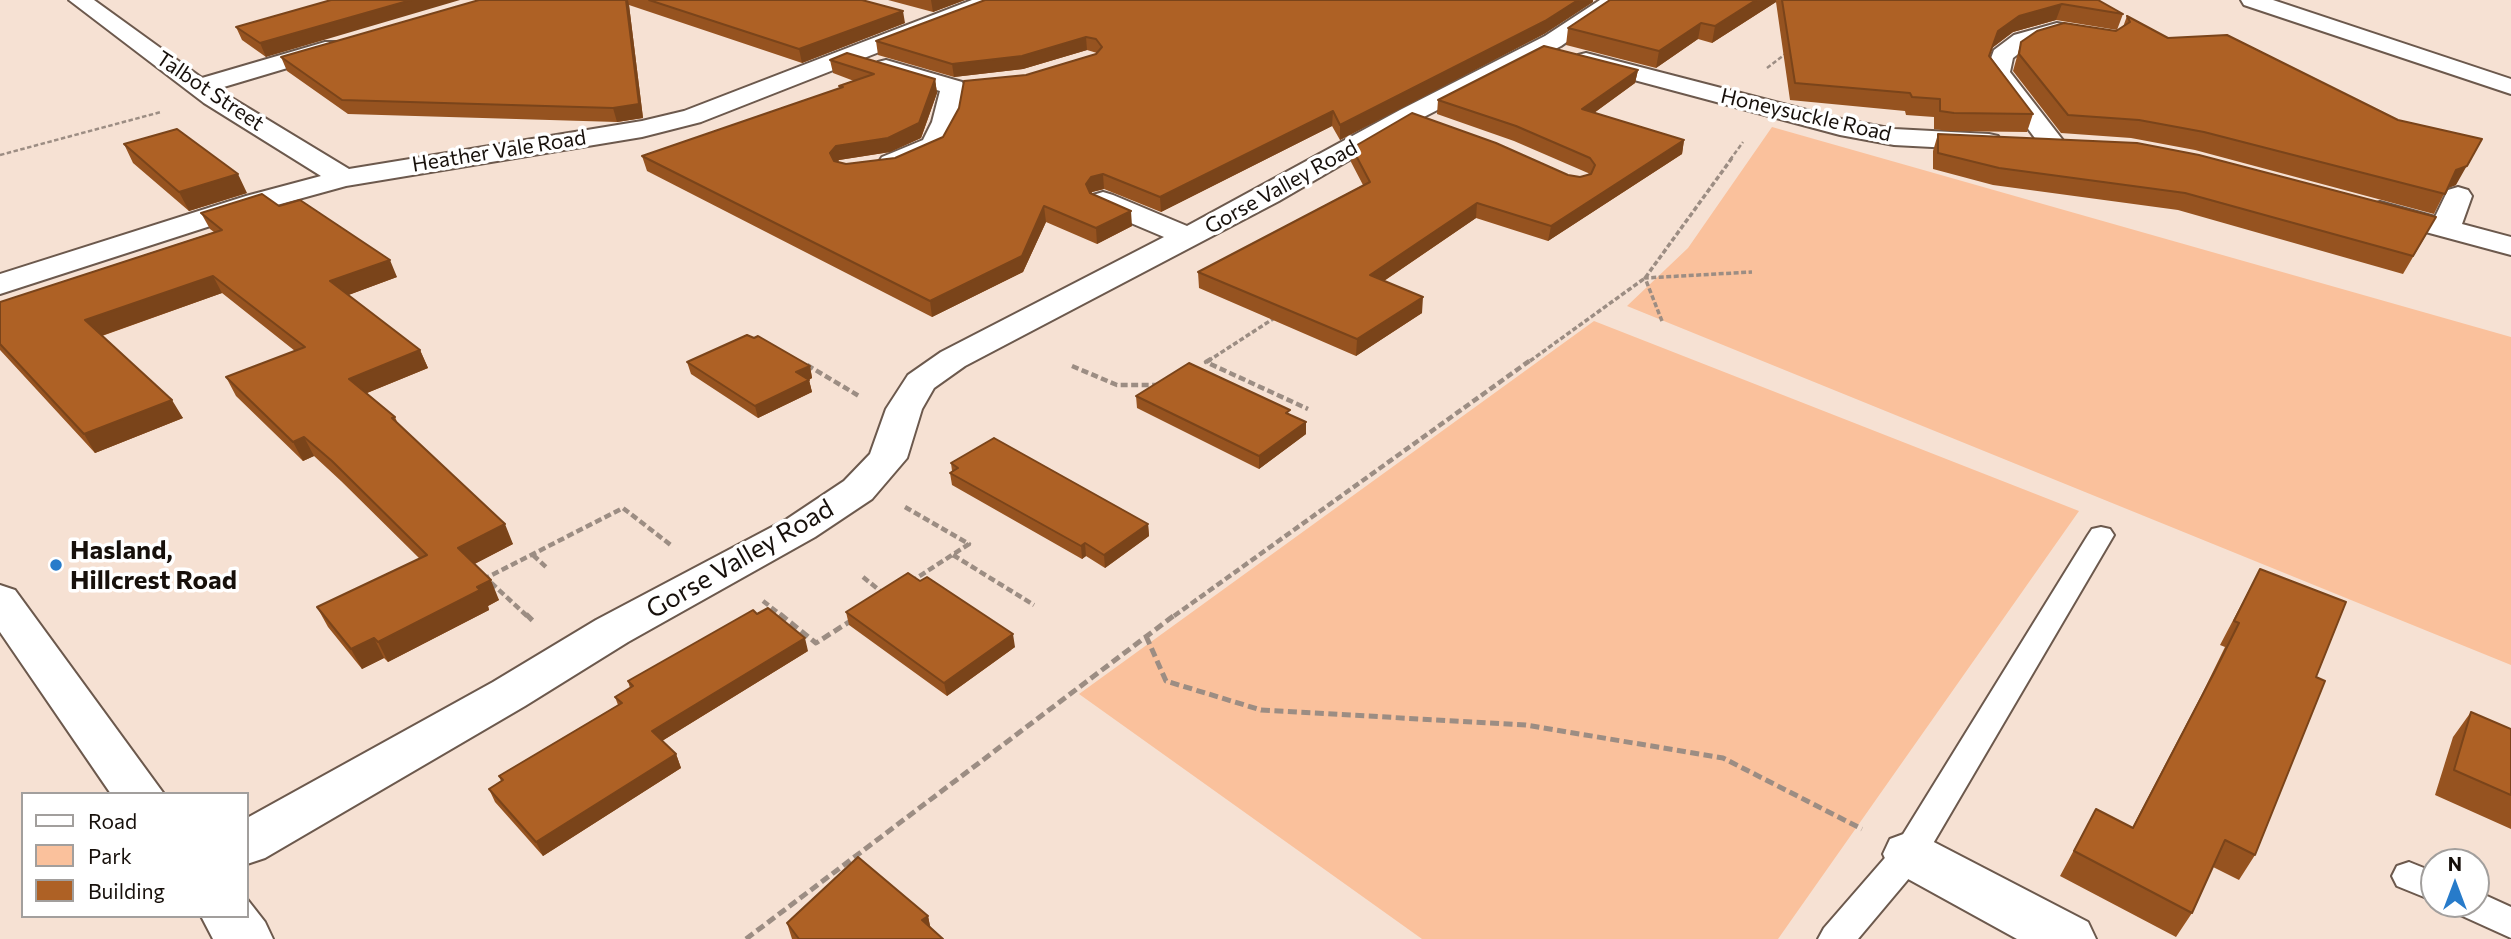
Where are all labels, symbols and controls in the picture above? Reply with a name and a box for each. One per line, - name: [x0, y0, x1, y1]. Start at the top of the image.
- street label: Talbot Street: [151, 46, 269, 136]
- street label: Honeysuckle Road: [1718, 83, 1894, 147]
- street label: Heather Vale Road: [410, 125, 588, 177]
- street label: Gorse Valley Road: [1200, 135, 1362, 239]
- street label: Gorse Valley Road: [641, 493, 839, 625]
- place label: Hasland, Hillcrest Road: [70, 534, 237, 596]
- marker: Hasland, Hillcrest Road: [48, 557, 64, 573]
- legend: [21, 792, 248, 918]
- text: Road: [88, 808, 137, 833]
- text: Park: [88, 843, 132, 868]
- north arrow: [2420, 848, 2490, 918]
- text: N: [2448, 852, 2462, 875]
- text: Building: [88, 878, 165, 903]

